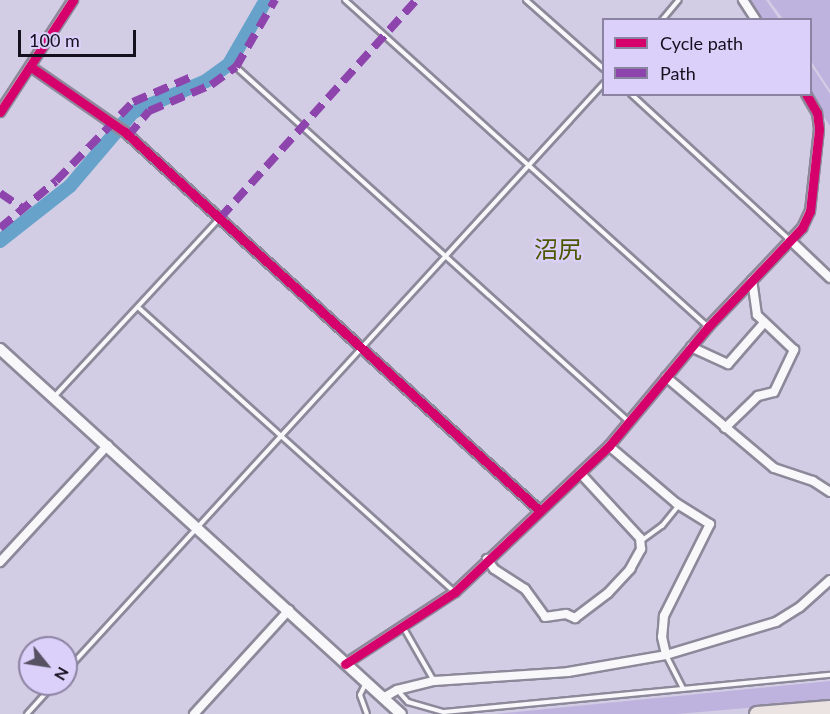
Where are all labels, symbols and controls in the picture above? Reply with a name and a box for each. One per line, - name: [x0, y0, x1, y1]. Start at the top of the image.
- scale bar: [21, 18, 140, 56]
- legend: [602, 18, 812, 96]
- text: 100 m: [29, 29, 80, 51]
- text: Cycle path: [660, 32, 743, 54]
- text: Path: [660, 62, 696, 84]
- district label: 沼尻: [534, 235, 582, 263]
- north arrow: [18, 636, 78, 696]
- text: N: [51, 664, 74, 684]

